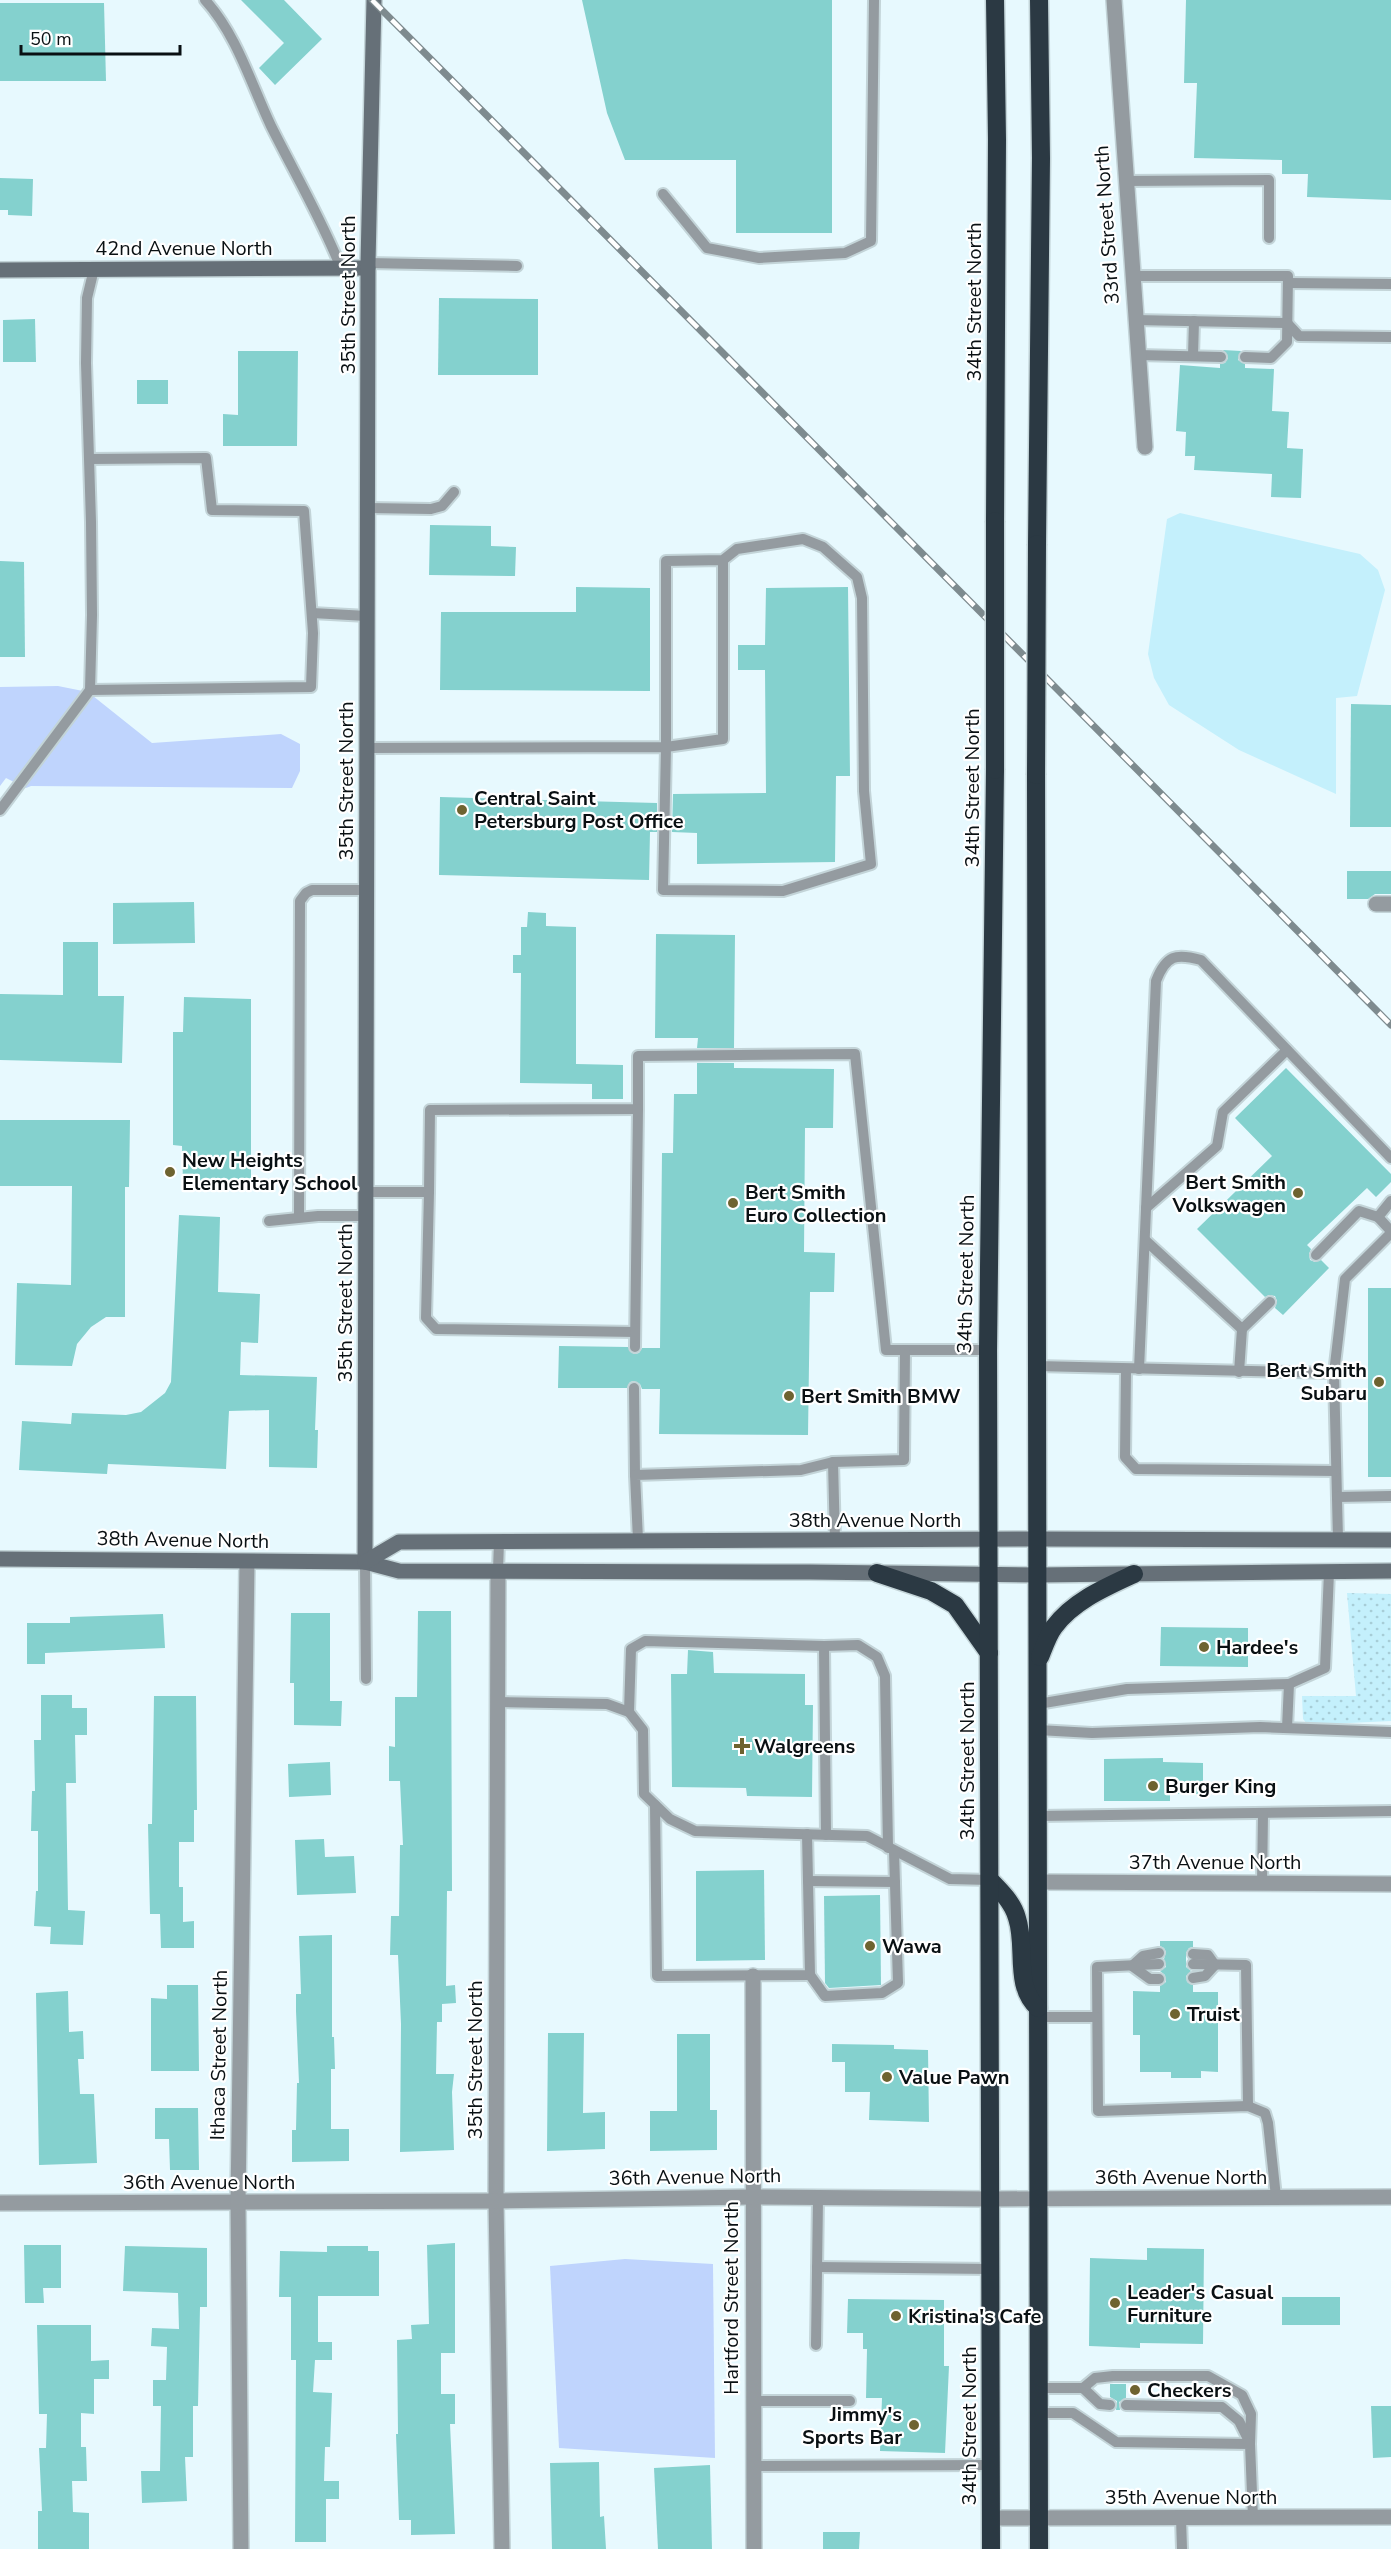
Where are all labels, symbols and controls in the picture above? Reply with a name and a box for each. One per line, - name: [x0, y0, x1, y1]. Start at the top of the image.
- scale bar: [21, 18, 180, 56]
- text: 50 m: [30, 27, 72, 51]
- street label: 33rd Street North: [1088, 144, 1126, 306]
- street label: 35th Street North: [335, 215, 362, 375]
- street label: 34th Street North: [961, 222, 988, 382]
- street label: 42nd Avenue North: [95, 235, 273, 262]
- street label: 35th Street North: [333, 701, 360, 861]
- street label: 34th Street North: [959, 708, 986, 868]
- place label: Central Saint Petersburg Post Office: [474, 785, 684, 835]
- marker: Central Saint Petersburg Post Office: [455, 803, 469, 817]
- place label: New Heights Elementary School: [182, 1147, 358, 1197]
- marker: New Heights Elementary School: [163, 1165, 177, 1179]
- place label: Bert Smith Volkswagen: [1172, 1169, 1286, 1219]
- place label: Bert Smith Euro Collection: [745, 1179, 887, 1229]
- marker: Bert Smith Volkswagen: [1291, 1186, 1305, 1200]
- street label: 34th Street North: [951, 1194, 981, 1354]
- marker: Bert Smith Euro Collection: [726, 1196, 740, 1210]
- street label: 35th Street North: [332, 1223, 359, 1383]
- place label: Bert Smith Subaru: [1266, 1357, 1367, 1407]
- marker: Bert Smith Subaru: [1372, 1375, 1386, 1389]
- place label: Bert Smith BMW: [801, 1383, 961, 1410]
- marker: Bert Smith BMW: [782, 1389, 796, 1403]
- street label: 38th Avenue North: [789, 1507, 961, 1534]
- street label: 38th Avenue North: [96, 1525, 270, 1555]
- place label: Hardee's: [1216, 1634, 1299, 1661]
- marker: Hardee's: [1197, 1640, 1211, 1654]
- street label: 34th Street North: [954, 1681, 981, 1841]
- place label: Walgreens: [754, 1733, 855, 1760]
- marker: Walgreens: [735, 1739, 749, 1753]
- place label: Burger King: [1165, 1773, 1276, 1800]
- marker: Burger King: [1146, 1779, 1160, 1793]
- street label: 37th Avenue North: [1129, 1849, 1301, 1876]
- place label: Wawa: [882, 1933, 942, 1960]
- marker: Wawa: [863, 1939, 877, 1953]
- street label: Ithaca Street North: [204, 1969, 234, 2141]
- street label: 35th Street North: [462, 1980, 489, 2140]
- place label: Truist: [1187, 2001, 1240, 2028]
- marker: Truist: [1168, 2007, 1182, 2021]
- place label: Value Pawn: [898, 2064, 1009, 2091]
- marker: Value Pawn: [880, 2070, 894, 2084]
- street label: 36th Avenue North: [608, 2162, 782, 2192]
- street label: 36th Avenue North: [1095, 2164, 1267, 2191]
- street label: 36th Avenue North: [123, 2169, 295, 2196]
- street label: Hartford Street North: [718, 2201, 745, 2395]
- place label: Leader's Casual Furniture: [1127, 2279, 1274, 2329]
- marker: Leader's Casual Furniture: [1108, 2296, 1122, 2310]
- place label: Kristina's Cafe: [908, 2303, 1041, 2330]
- marker: Kristina's Cafe: [889, 2309, 903, 2323]
- street label: 34th Street North: [956, 2346, 983, 2506]
- place label: Checkers: [1147, 2377, 1232, 2404]
- marker: Checkers: [1128, 2383, 1142, 2397]
- place label: Jimmy's Sports Bar: [802, 2401, 902, 2451]
- marker: Jimmy's Sports Bar: [907, 2418, 921, 2432]
- street label: 35th Avenue North: [1105, 2484, 1277, 2511]

